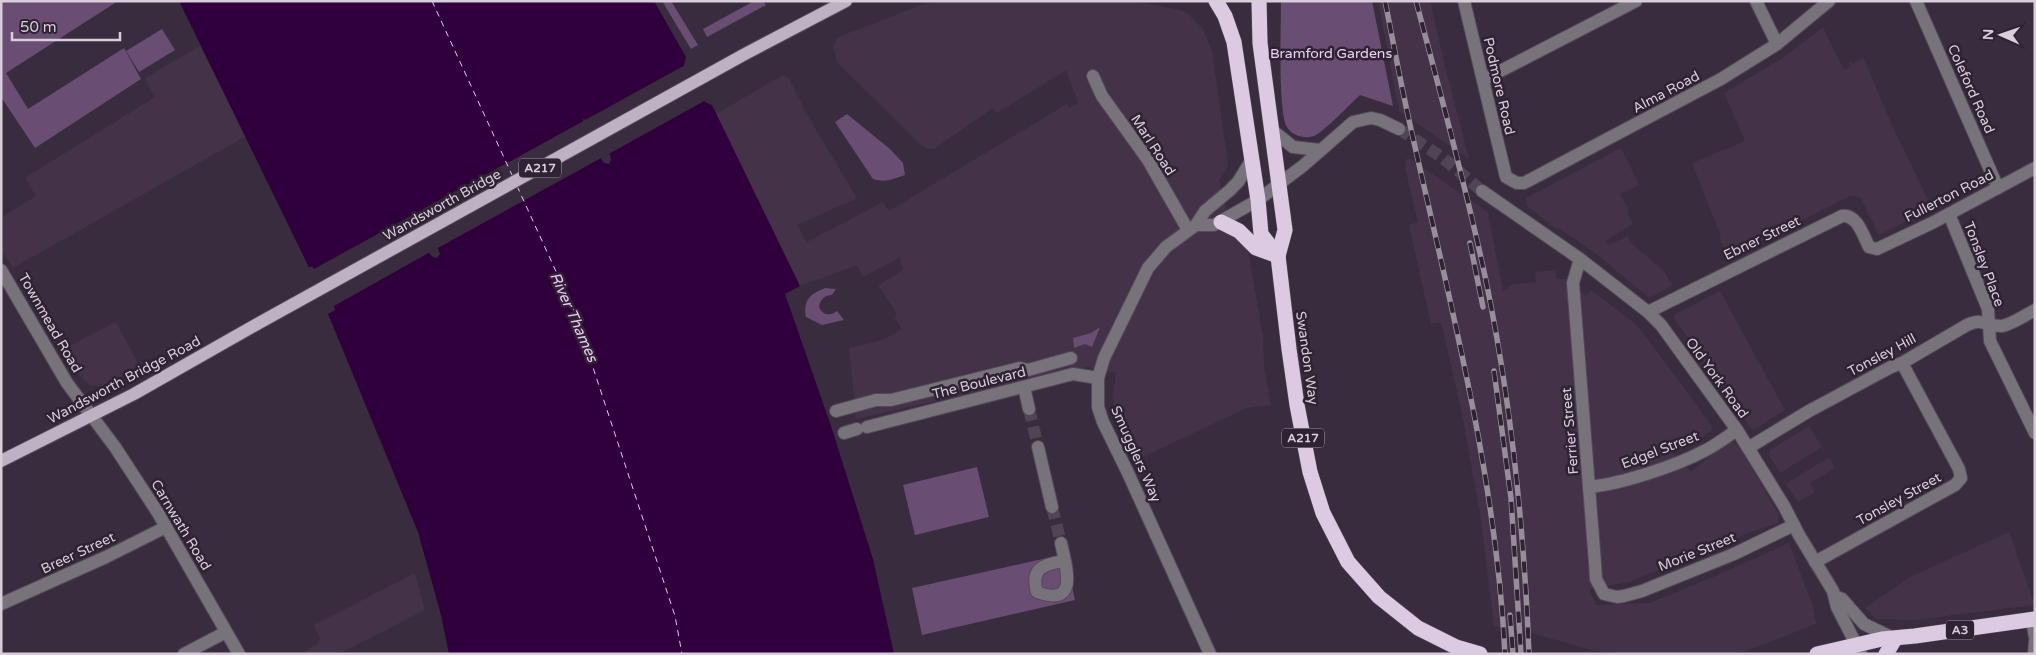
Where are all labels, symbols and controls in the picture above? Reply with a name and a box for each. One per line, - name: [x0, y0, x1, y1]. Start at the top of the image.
- scale bar: [12, 10, 120, 42]
- north arrow: [1976, 10, 2026, 60]
- text: 50 m: [20, 18, 57, 36]
- text: N: [1980, 29, 1997, 40]
- street label: Podmore Road: [1479, 35, 1519, 137]
- street label: Coleford Road: [1944, 42, 1998, 136]
- park label: Bramford Gardens: [1270, 45, 1392, 62]
- street label: Alma Road: [1630, 67, 1702, 117]
- street label: Marl Road: [1127, 111, 1179, 179]
- road number: A217: [519, 158, 561, 178]
- street label: Wandsworth Bridge: [380, 166, 504, 244]
- street label: Fullerton Road: [1902, 166, 1996, 226]
- street label: Ebner Street: [1721, 212, 1804, 264]
- street label: Tonsley Place: [1960, 219, 2008, 309]
- water label: River Thames: [546, 269, 603, 366]
- street label: Townmead Road: [15, 270, 85, 376]
- street label: Swandon Way: [1292, 310, 1322, 406]
- street label: Tonsley Hill: [1845, 330, 1919, 380]
- street label: Wandsworth Bridge Road: [45, 332, 203, 428]
- street label: Old York Road: [1682, 334, 1752, 422]
- street label: The Boulevard: [930, 363, 1028, 403]
- street label: Ferrier Street: [1558, 386, 1582, 475]
- street label: Smugglers Way: [1107, 403, 1165, 505]
- street label: Edgel Street: [1619, 427, 1702, 473]
- road number: A217: [1282, 428, 1324, 448]
- street label: Tonsley Street: [1854, 468, 1945, 529]
- street label: Carnwath Road: [147, 477, 215, 573]
- street label: Breer Street: [38, 528, 118, 578]
- street label: Morie Street: [1656, 528, 1739, 575]
- road number: A3: [1946, 620, 1974, 640]

